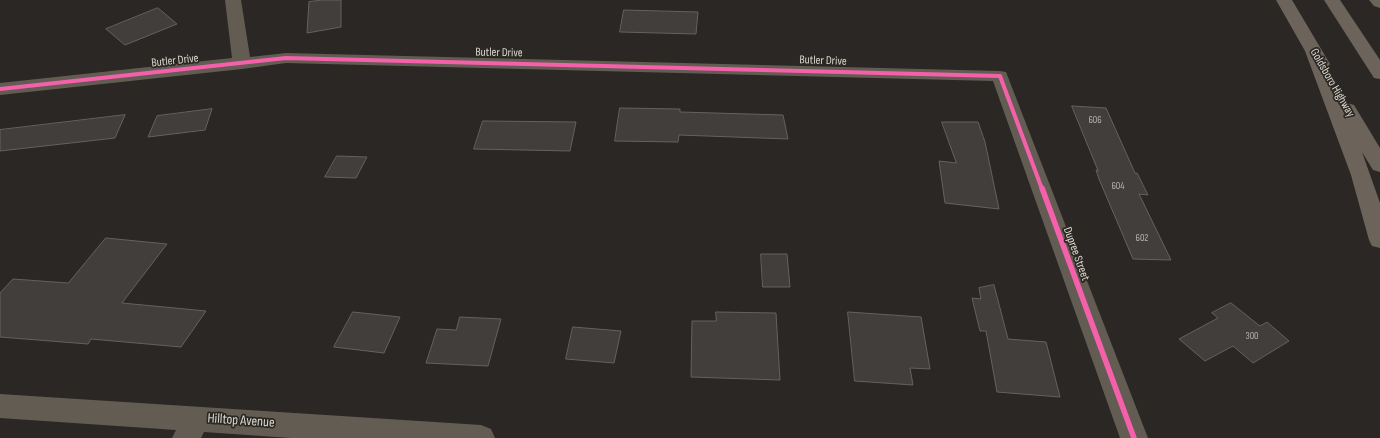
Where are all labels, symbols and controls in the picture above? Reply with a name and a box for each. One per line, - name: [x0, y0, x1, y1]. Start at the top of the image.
- street label: Butler Drive: [475, 45, 523, 61]
- street label: Goldsboro Highway: [1307, 46, 1357, 120]
- street label: Butler Drive: [151, 51, 199, 71]
- street label: Butler Drive: [799, 53, 847, 69]
- house number: 606: [1088, 114, 1102, 126]
- house number: 604: [1111, 180, 1125, 192]
- street label: Dupree Street: [1060, 225, 1092, 283]
- house number: 602: [1136, 232, 1148, 244]
- house number: 300: [1245, 330, 1259, 342]
- street label: Hilltop Avenue: [207, 410, 275, 432]

